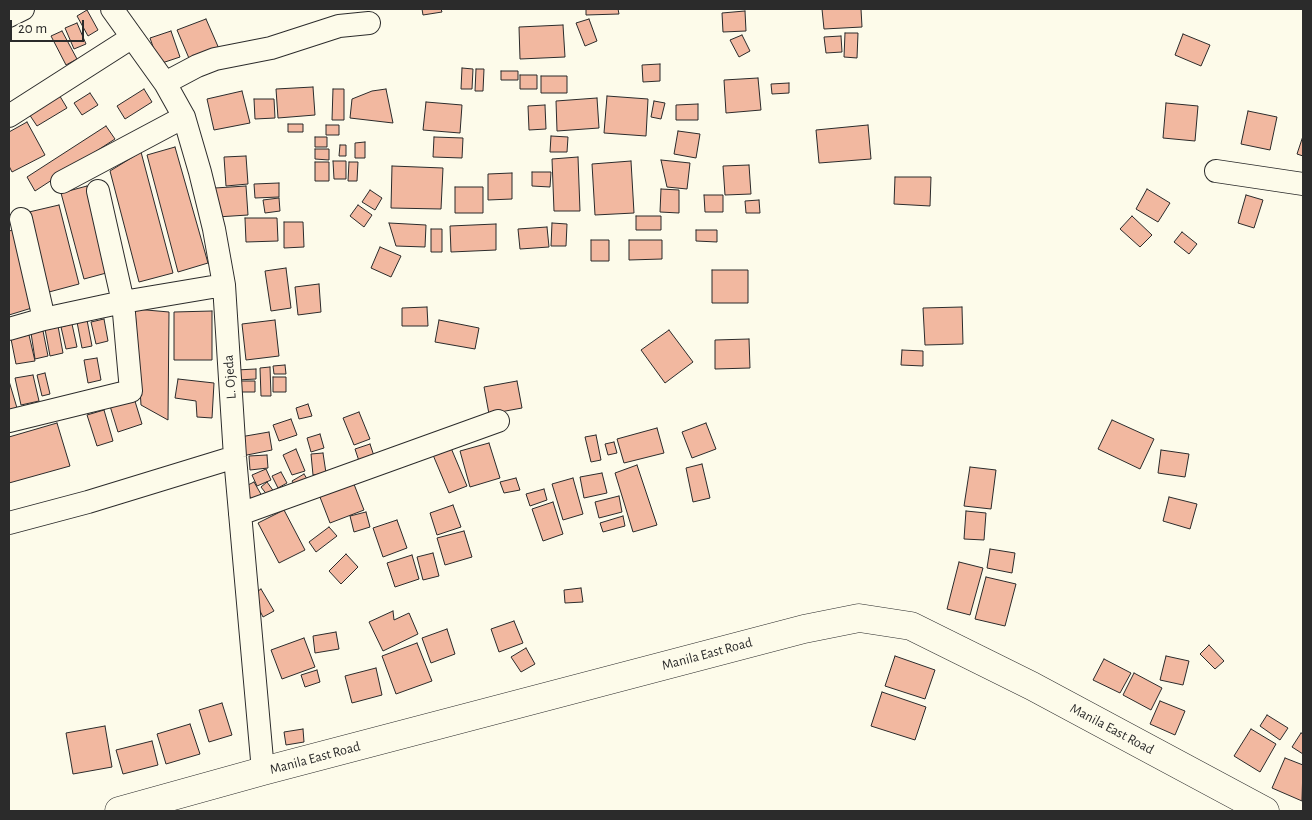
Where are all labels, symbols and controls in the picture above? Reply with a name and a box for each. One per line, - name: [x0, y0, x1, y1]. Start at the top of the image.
- scale bar: [12, 10, 86, 42]
- text: 20 m: [18, 21, 47, 36]
- street label: L. Ojeda: [220, 354, 240, 400]
- street label: Manila East Road: [660, 634, 754, 674]
- street label: Manila East Road: [1067, 700, 1157, 758]
- street label: Manila East Road: [268, 738, 362, 778]

